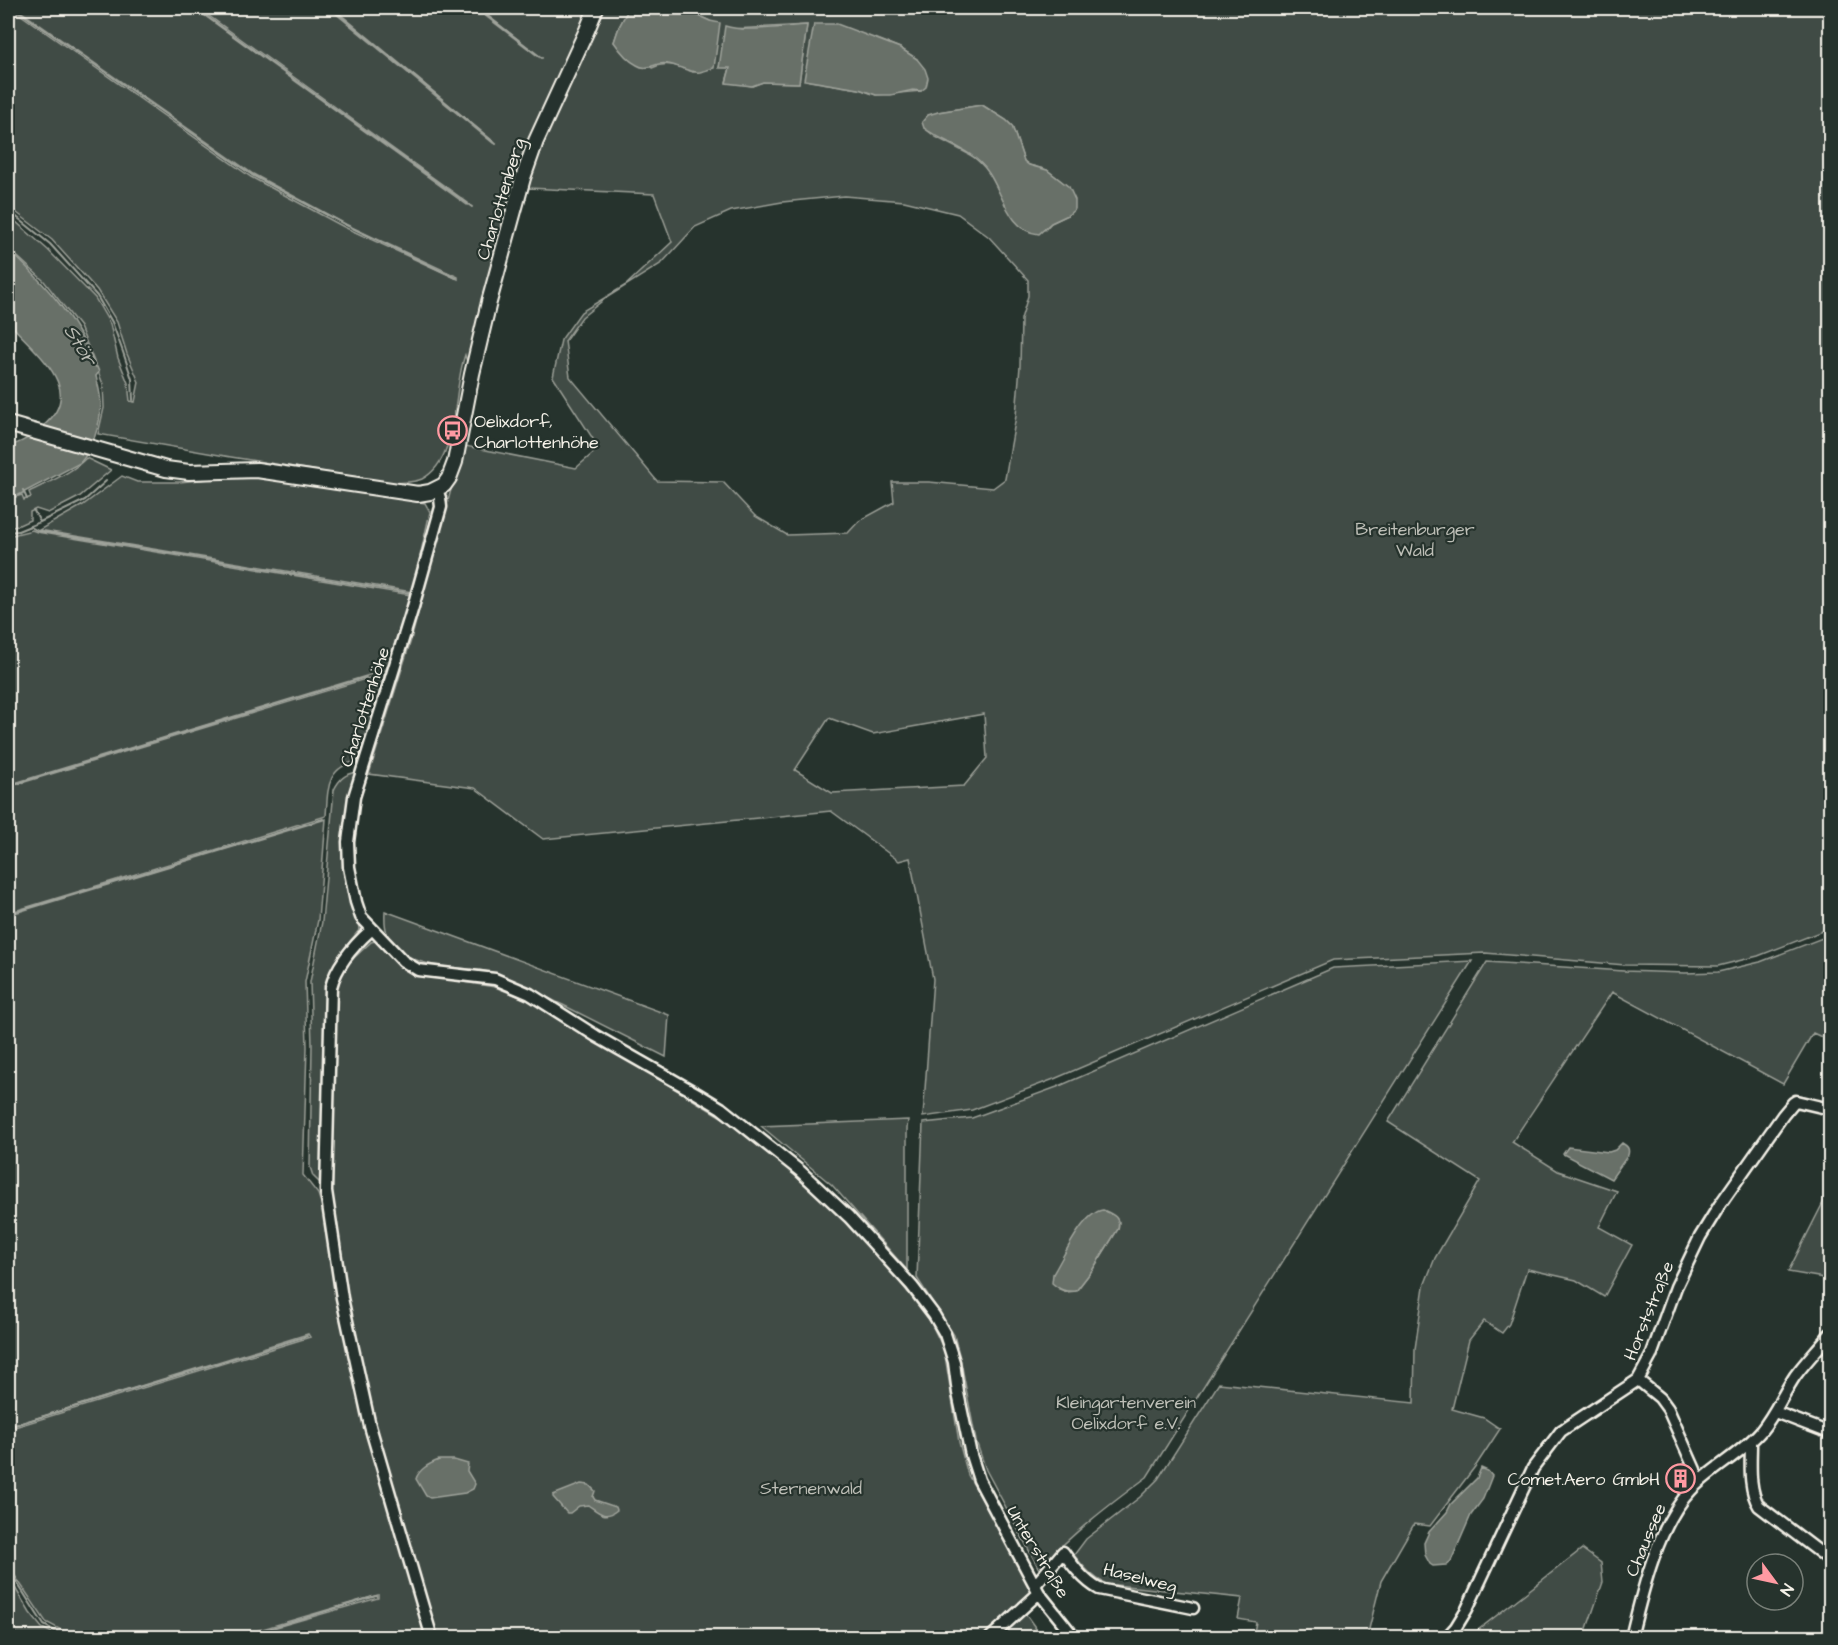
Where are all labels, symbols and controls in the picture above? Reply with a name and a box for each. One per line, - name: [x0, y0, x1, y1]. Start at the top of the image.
- street label: Charlottenberg: [471, 135, 532, 263]
- water label: Stör: [57, 319, 104, 372]
- place label: Oelixdorf, Charlottenhöhe: [474, 409, 599, 455]
- bus stop icon: Oelixdorf, Charlottenhöhe: [437, 415, 469, 447]
- park label: Breitenburger Wald: [1355, 517, 1475, 563]
- street label: Charlottenhöhe: [334, 644, 396, 770]
- street label: Horststraße: [1618, 1257, 1680, 1364]
- park label: Kleingartenverein Oelixdorf e.V.: [1056, 1390, 1196, 1436]
- building icon: Comet.Aero GmbH: [1665, 1463, 1697, 1495]
- place label: Comet.Aero GmbH: [1508, 1467, 1660, 1492]
- park label: Sternenwald: [760, 1476, 862, 1501]
- street label: Chaussee: [1619, 1499, 1673, 1581]
- street label: Unterstraße: [1001, 1501, 1076, 1603]
- north arrow: [1745, 1552, 1805, 1612]
- street label: Haselweg: [1100, 1557, 1180, 1600]
- text: N: [1775, 1579, 1799, 1600]

